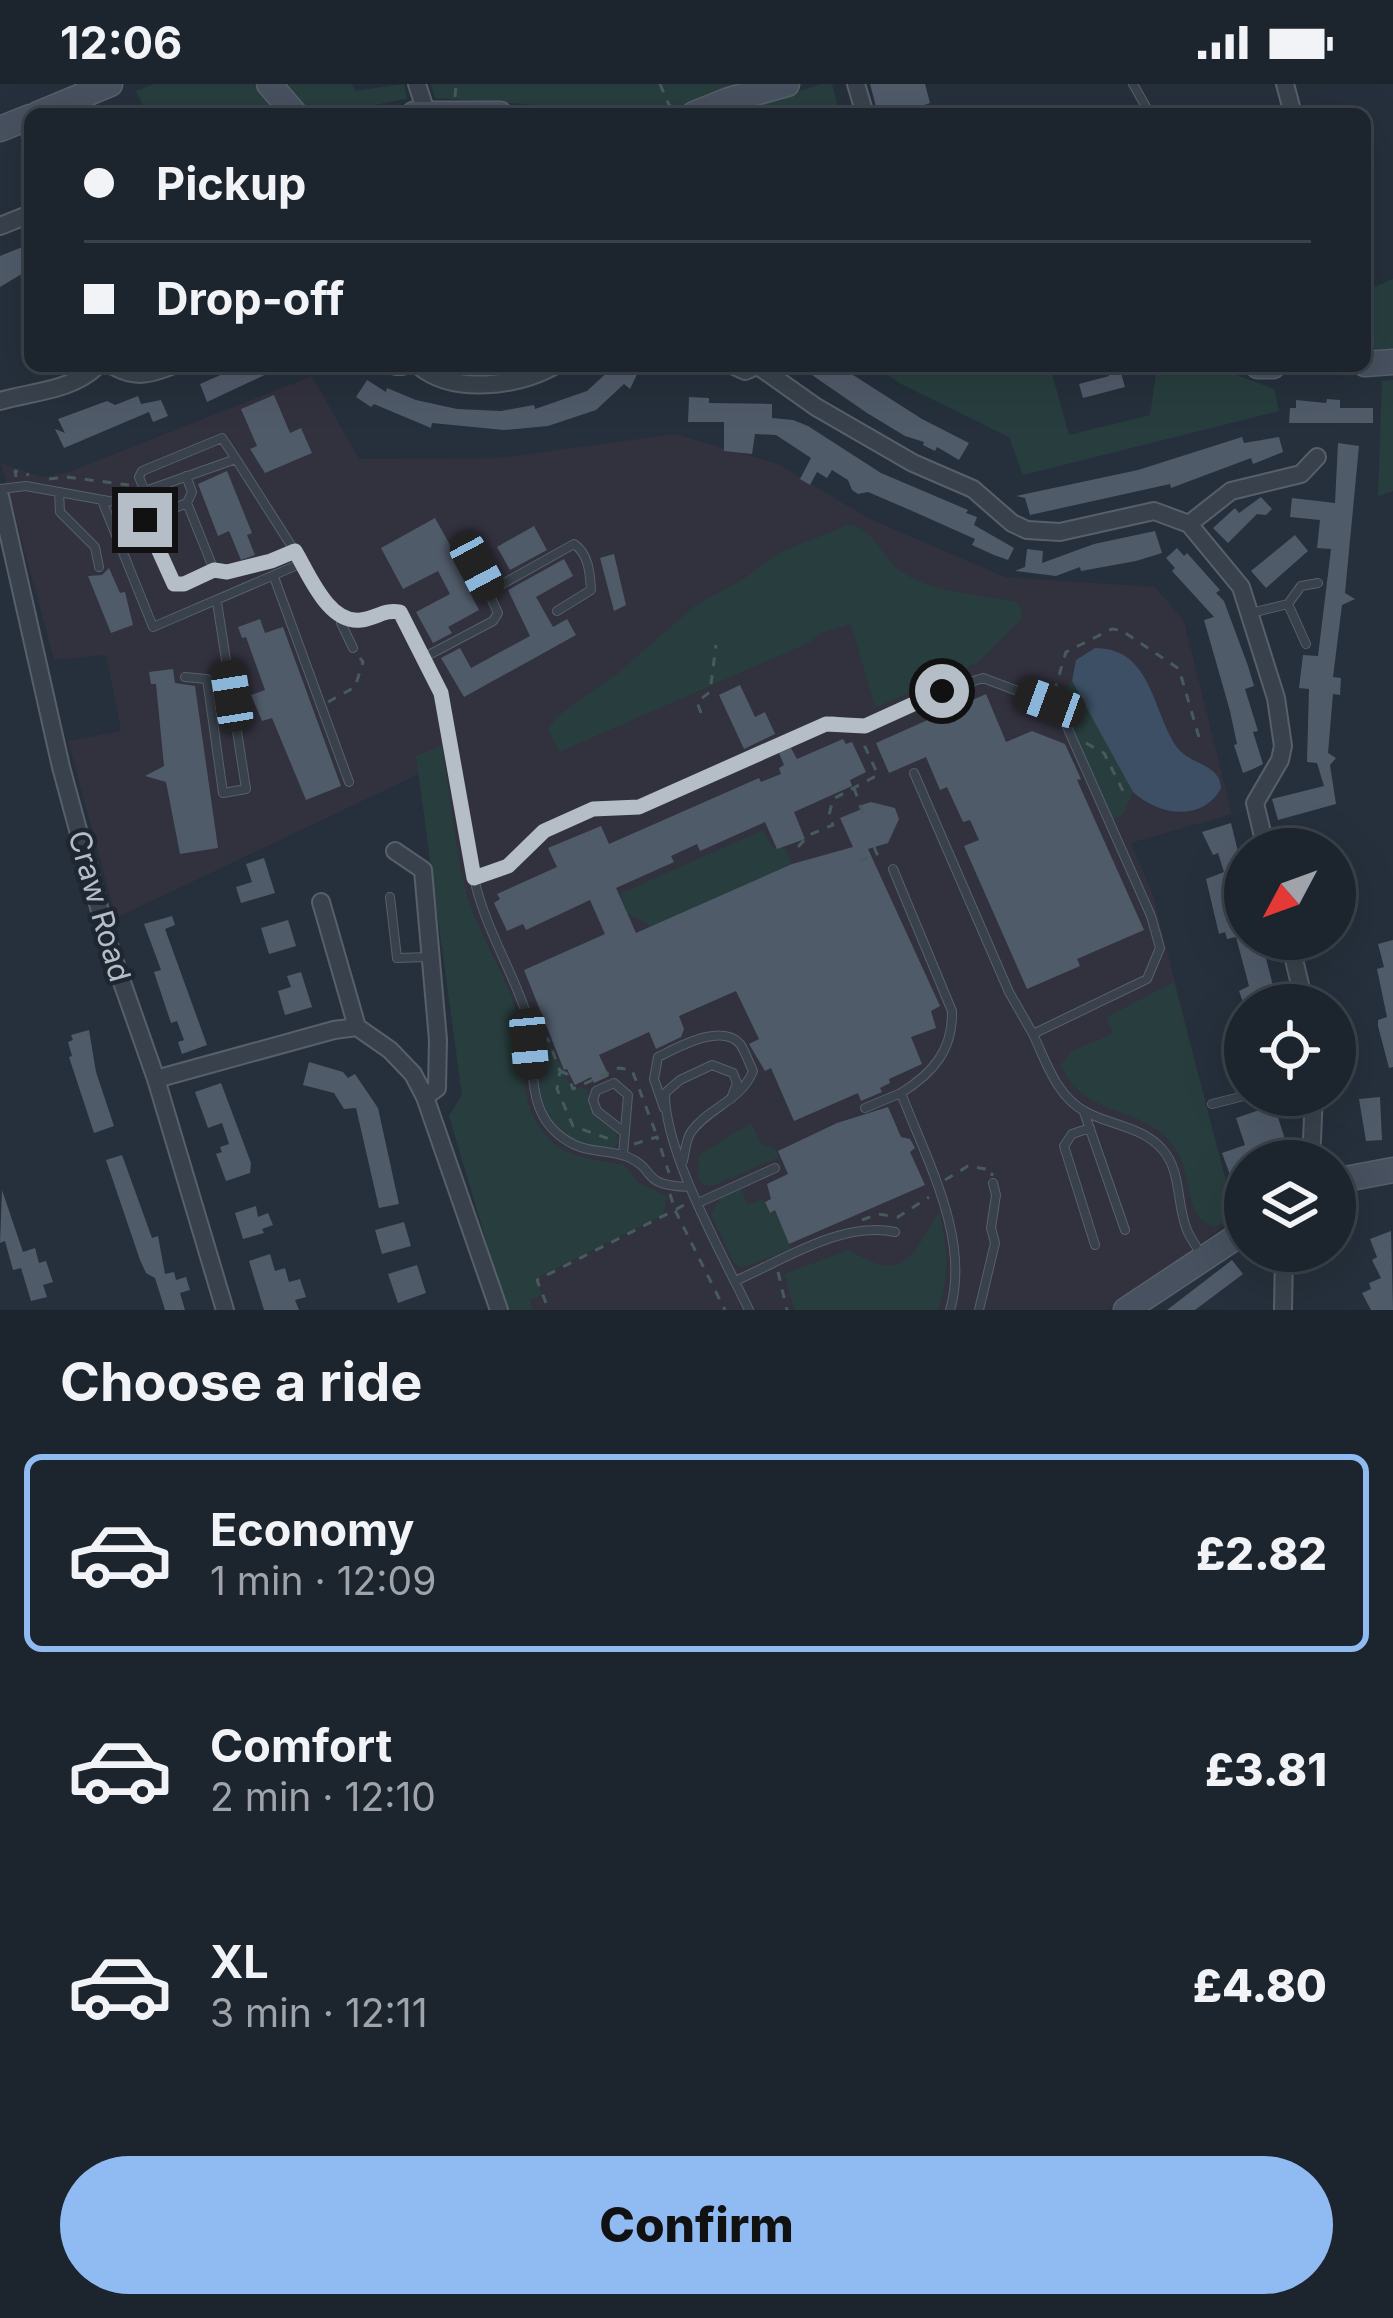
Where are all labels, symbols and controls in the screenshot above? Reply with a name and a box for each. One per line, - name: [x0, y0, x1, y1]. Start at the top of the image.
- text: 12:06: [60, 15, 182, 70]
- text: Pickup: [156, 156, 306, 211]
- text: Drop-off: [156, 271, 344, 326]
- route end: [118, 493, 172, 547]
- car: [444, 527, 510, 607]
- car: [209, 658, 255, 734]
- route start: [915, 664, 969, 718]
- car: [1010, 674, 1090, 732]
- street label: Craw Road: [61, 826, 139, 986]
- north arrow: [1224, 828, 1356, 960]
- map controls: [1224, 828, 1356, 1272]
- button: locate: [1224, 984, 1356, 1116]
- car: [508, 1007, 550, 1081]
- button: layers: [1224, 1140, 1356, 1272]
- text: Choose a ride: [60, 1349, 422, 1414]
- icon: car: [66, 1499, 174, 1607]
- text: Economy: [210, 1502, 414, 1557]
- text: £2.82: [1196, 1526, 1327, 1581]
- text: 1 min · 12:09: [210, 1557, 436, 1604]
- icon: car: [66, 1715, 174, 1823]
- text: Comfort: [210, 1718, 392, 1773]
- text: £3.81: [1205, 1742, 1327, 1797]
- text: 2 min · 12:10: [210, 1773, 436, 1820]
- icon: car: [66, 1931, 174, 2039]
- text: XL: [210, 1934, 269, 1989]
- text: £4.80: [1193, 1958, 1327, 2013]
- text: 3 min · 12:11: [210, 1989, 428, 2036]
- button: Confirm: [60, 2156, 1333, 2294]

